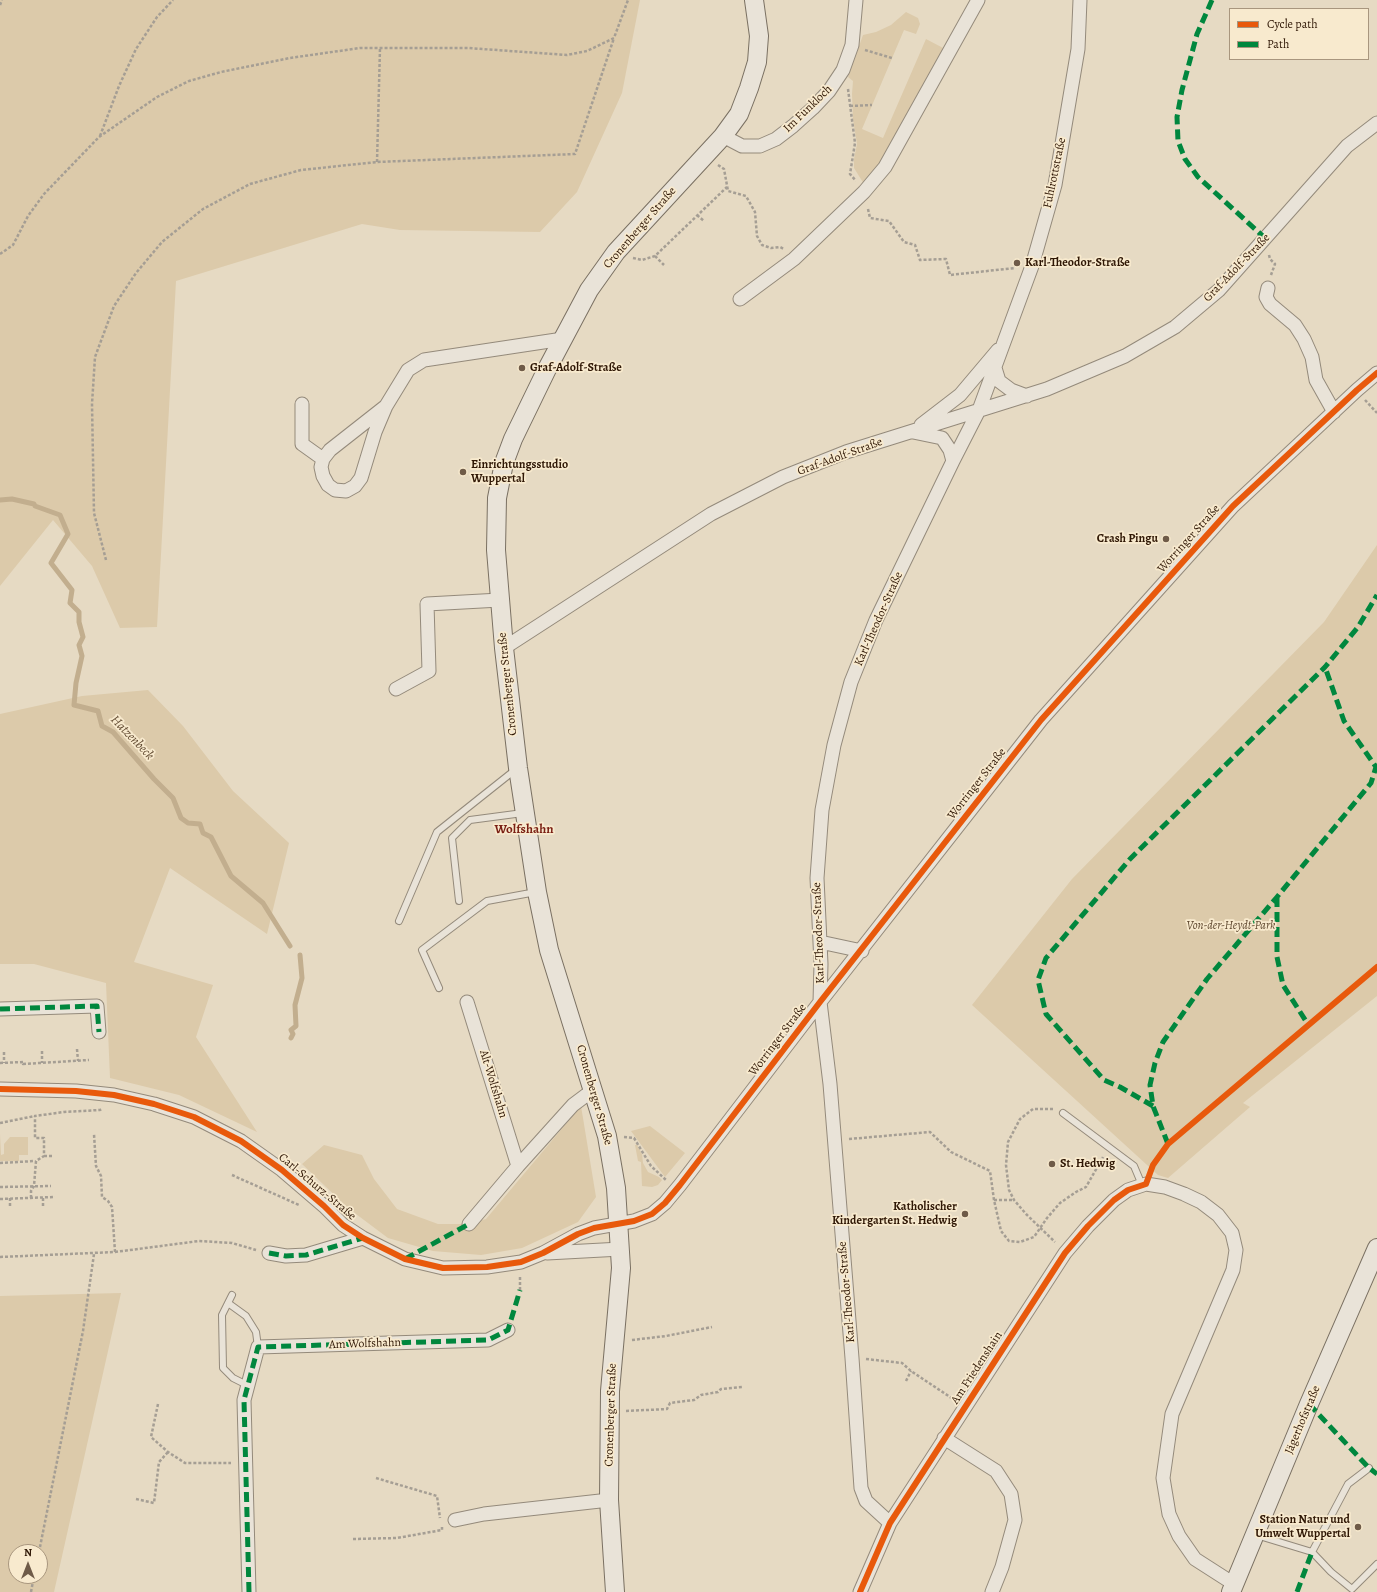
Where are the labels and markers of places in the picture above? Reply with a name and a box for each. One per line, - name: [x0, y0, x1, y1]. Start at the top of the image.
- place label: Karl-Theodor-Straße: [1025, 256, 1130, 270]
- marker: Karl-Theodor-Straße: [1012, 258, 1022, 268]
- place label: Graf-Adolf-Straße: [530, 361, 622, 375]
- marker: Graf-Adolf-Straße: [517, 363, 527, 373]
- place label: Einrichtungsstudio Wuppertal: [471, 458, 568, 486]
- marker: Einrichtungsstudio Wuppertal: [458, 467, 468, 477]
- place label: Crash Pingu: [1097, 532, 1158, 546]
- marker: Crash Pingu: [1161, 534, 1171, 544]
- place label: St. Hedwig: [1060, 1157, 1115, 1171]
- marker: St. Hedwig: [1047, 1159, 1057, 1169]
- place label: Katholischer Kindergarten St. Hedwig: [832, 1200, 957, 1228]
- marker: Katholischer Kindergarten St. Hedwig: [960, 1209, 970, 1219]
- place label: Station Natur und Umwelt Wuppertal: [1255, 1513, 1350, 1541]
- marker: Station Natur und Umwelt Wuppertal: [1353, 1522, 1363, 1532]

